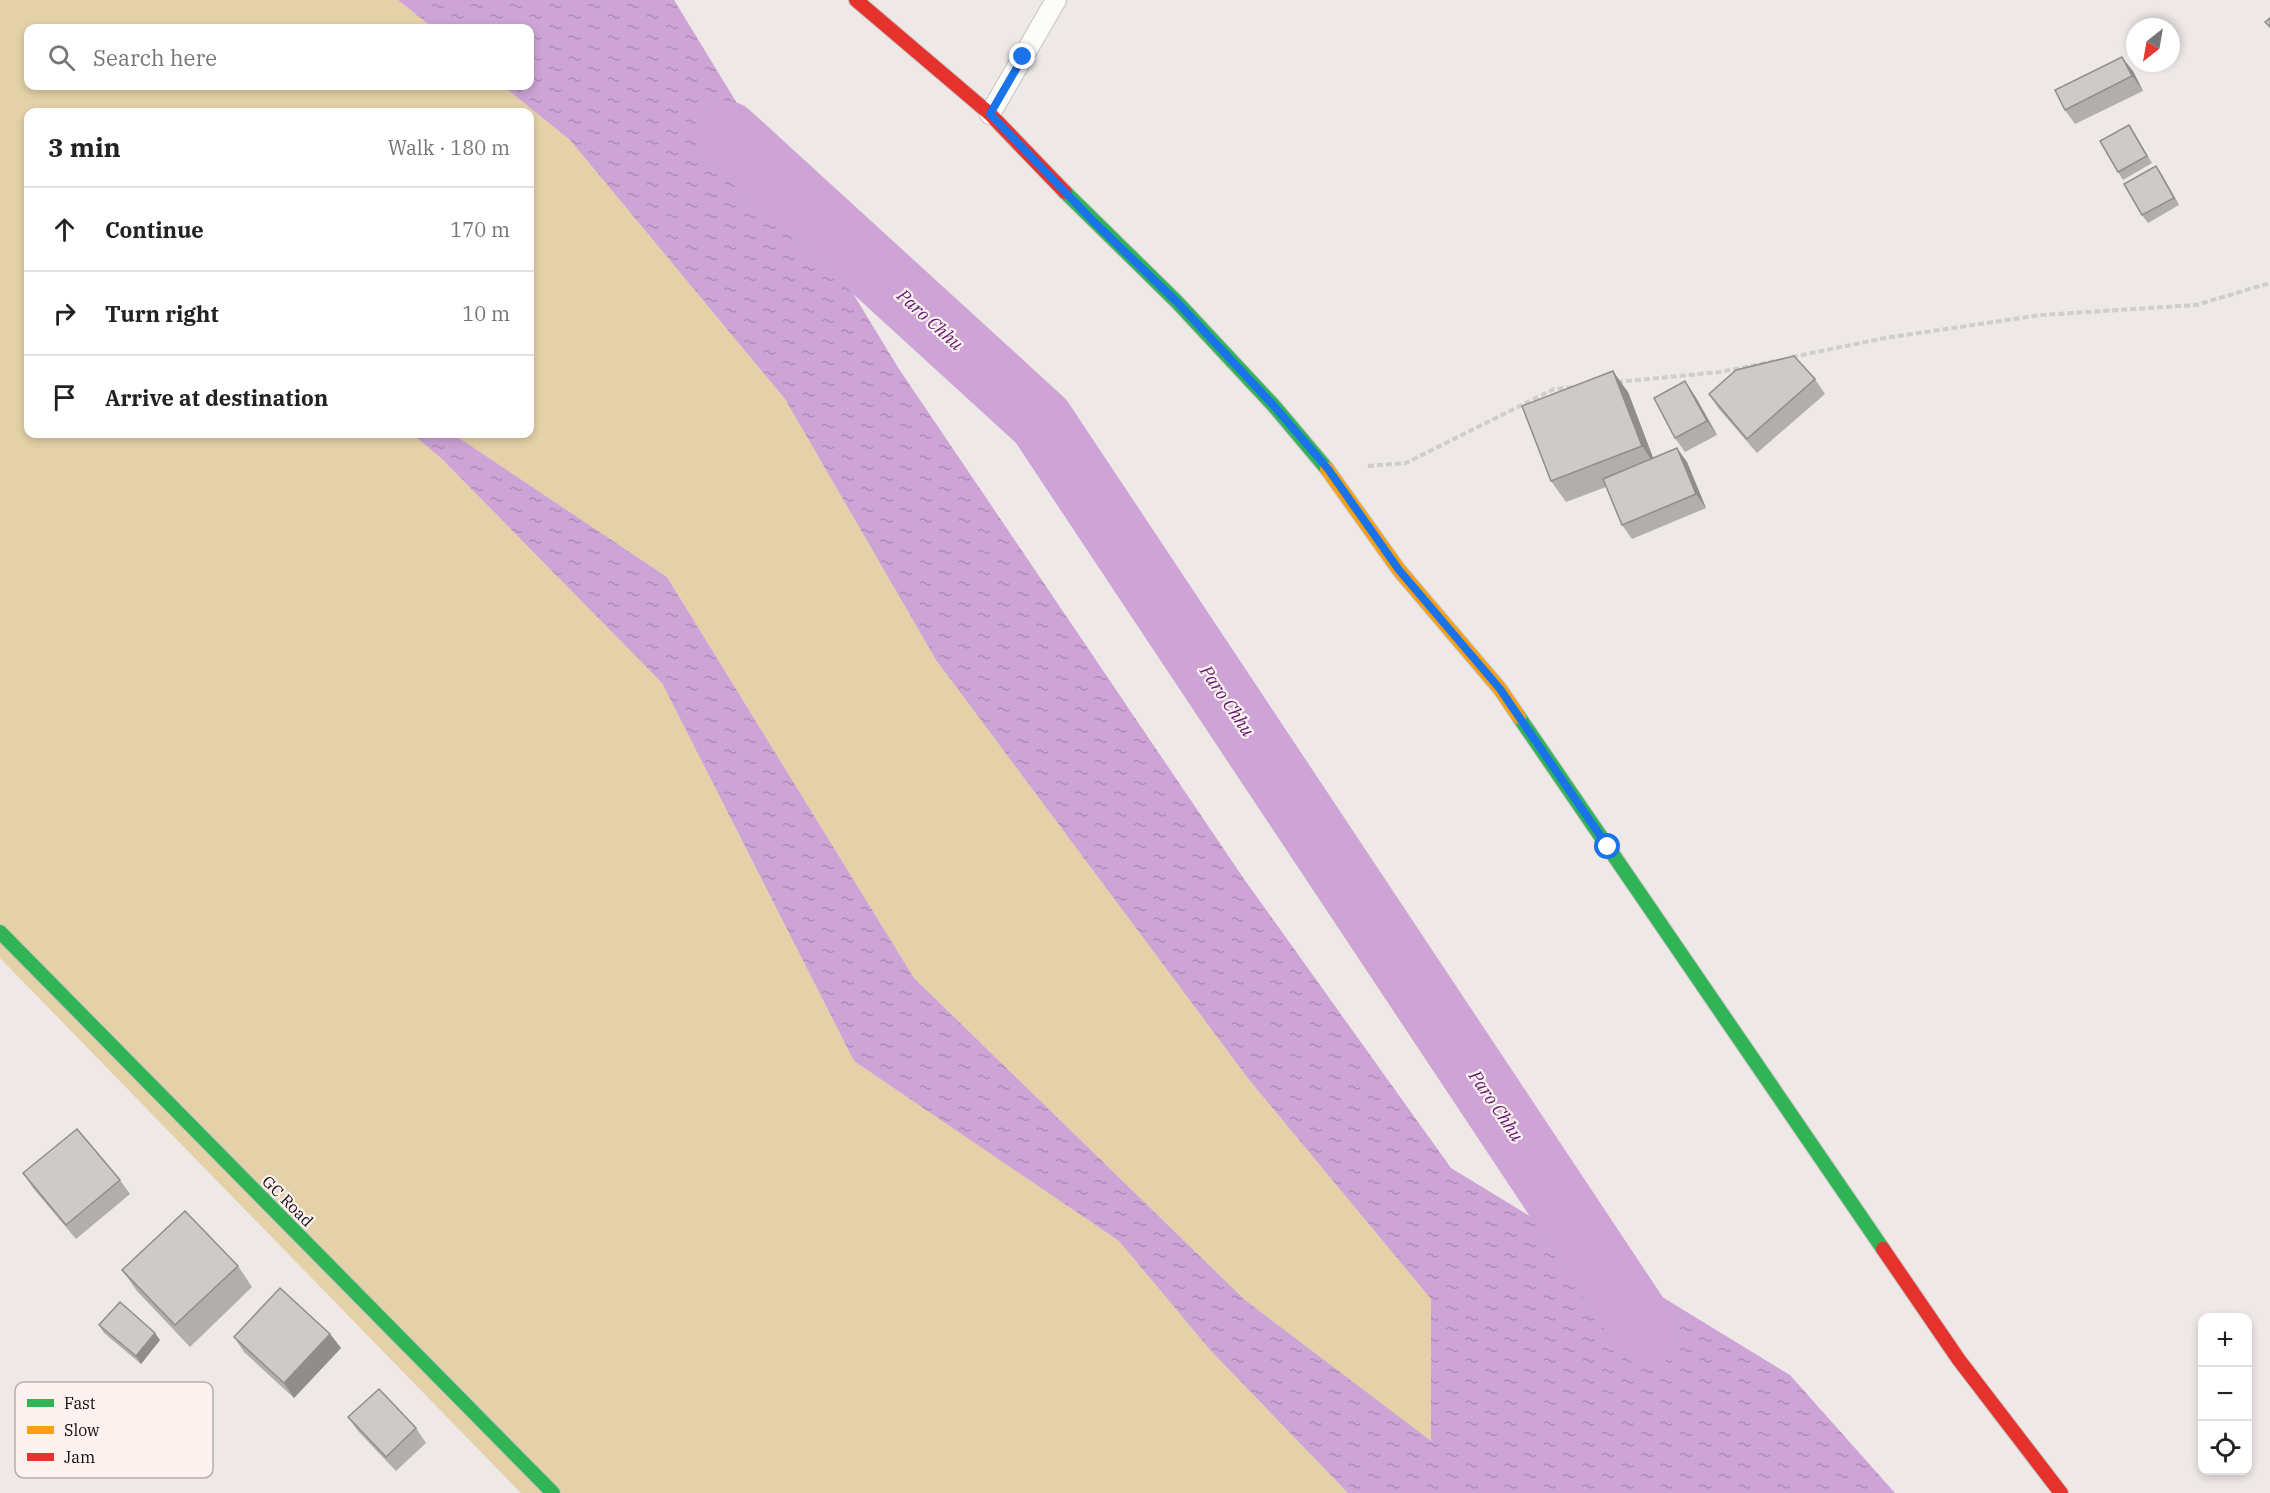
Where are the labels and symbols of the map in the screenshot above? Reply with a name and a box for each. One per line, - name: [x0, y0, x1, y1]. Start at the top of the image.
- north arrow: [2126, 18, 2180, 72]
- route end: [1009, 43, 1035, 69]
- water label: Paro Chhu: [892, 283, 969, 356]
- water label: Paro Chhu: [1195, 660, 1260, 741]
- route start: [1594, 833, 1620, 859]
- water label: Paro Chhu: [1464, 1065, 1529, 1146]
- street label: GC Road: [258, 1171, 318, 1231]
- legend: [15, 1382, 213, 1478]
- text: Fast: [64, 1393, 96, 1413]
- text: Slow: [64, 1420, 100, 1440]
- text: Jam: [64, 1447, 95, 1467]

